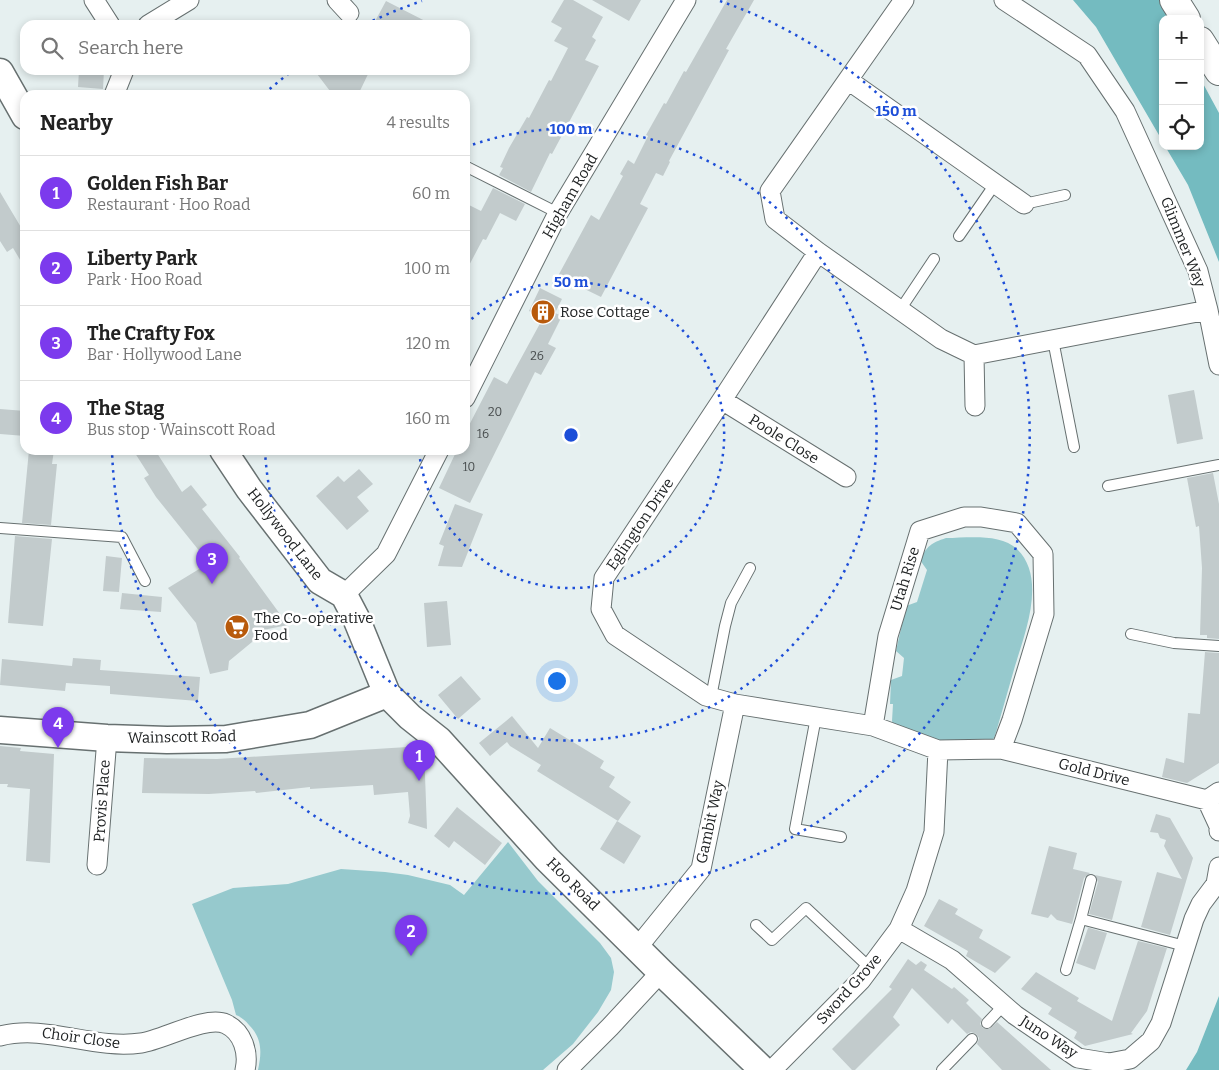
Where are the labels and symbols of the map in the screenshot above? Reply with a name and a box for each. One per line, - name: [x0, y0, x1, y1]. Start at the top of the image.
- text: 150 m: [875, 102, 917, 120]
- text: 100 m: [550, 120, 593, 138]
- street label: Higham Road: [539, 150, 602, 242]
- street label: Glimmer Way: [1157, 194, 1209, 290]
- text: 50 m: [554, 273, 589, 291]
- building icon: Rose Cottage: [530, 299, 556, 325]
- place label: Rose Cottage: [560, 303, 650, 321]
- house number: 26: [530, 349, 544, 363]
- house number: 20: [488, 405, 502, 419]
- street label: Poole Close: [746, 410, 822, 468]
- centre of rings: [562, 426, 580, 444]
- house number: 16: [477, 427, 489, 441]
- house number: 10: [463, 460, 475, 474]
- street label: Eglington Drive: [603, 475, 677, 573]
- street label: Hollywood Lane: [243, 484, 327, 584]
- pin: 3: [196, 543, 228, 584]
- street label: Utah Rise: [887, 545, 923, 613]
- place label: The Co-operative Food: [254, 609, 373, 644]
- supermarket icon: The Co-operative Food: [224, 614, 250, 640]
- your location: [544, 668, 570, 694]
- pin: 4: [42, 707, 74, 748]
- street label: Wainscott Road: [128, 727, 237, 747]
- pin: 1: [403, 740, 435, 781]
- street label: Gold Drive: [1056, 754, 1132, 790]
- street label: Provis Place: [90, 759, 114, 843]
- street label: Gambit Way: [692, 779, 728, 865]
- street label: Hoo Road: [543, 854, 603, 914]
- pin: 2: [395, 915, 427, 956]
- street label: Sword Grove: [813, 950, 885, 1028]
- street label: Juno Way: [1016, 1011, 1081, 1062]
- street label: Choir Close: [41, 1024, 121, 1052]

